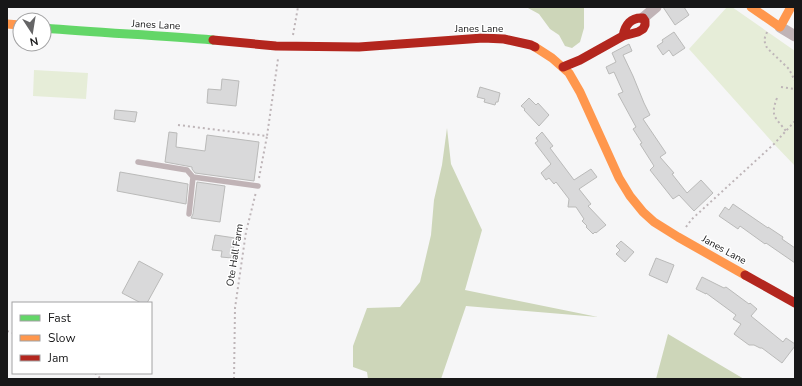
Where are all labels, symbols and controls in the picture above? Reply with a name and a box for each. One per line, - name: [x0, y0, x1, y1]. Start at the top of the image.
- north arrow: [12, 12, 52, 52]
- street label: Janes Lane: [130, 17, 181, 33]
- street label: Janes Lane: [454, 22, 503, 36]
- text: N: [28, 33, 40, 49]
- street label: Ote Hall Farm: [223, 223, 247, 287]
- street label: Janes Lane: [698, 232, 749, 268]
- legend: [12, 302, 152, 374]
- text: Fast: [48, 310, 71, 326]
- text: Slow: [48, 330, 76, 346]
- text: Jam: [47, 350, 69, 366]

